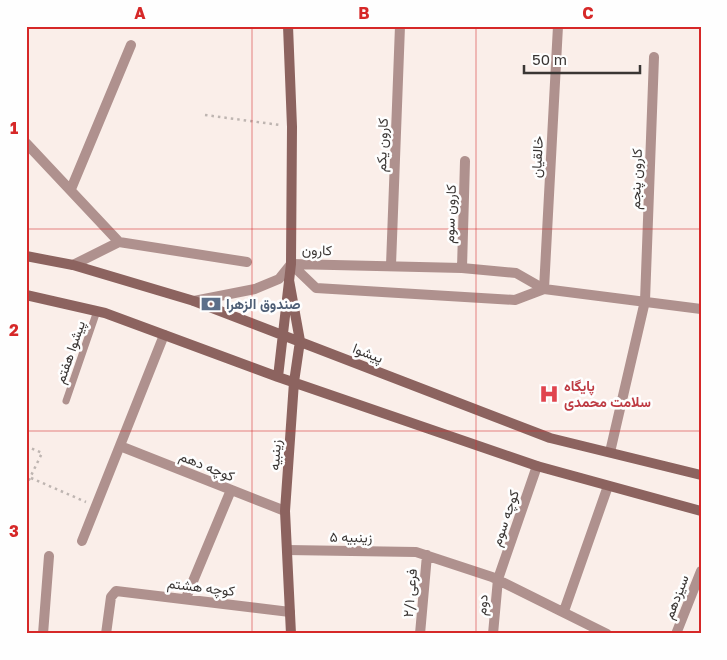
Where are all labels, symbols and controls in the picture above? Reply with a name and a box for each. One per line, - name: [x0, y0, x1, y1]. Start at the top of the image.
- text: A: [134, 3, 146, 23]
- text: B: [358, 3, 370, 23]
- text: C: [582, 3, 594, 23]
- scale bar: [524, 42, 641, 74]
- text: 50 m: [532, 50, 567, 68]
- text: 1: [10, 118, 18, 138]
- street label: کارون یکم: [372, 118, 392, 172]
- street label: خالقیان: [527, 135, 547, 179]
- street label: کارون پنجم: [626, 148, 647, 210]
- street label: کارون سوم: [440, 184, 460, 244]
- street label: کارون: [302, 241, 332, 259]
- bank icon: صندوق الزهرا: [200, 293, 222, 315]
- place label: صندوق الزهرا: [226, 295, 301, 313]
- street label: پیشوا هفتم: [51, 318, 90, 386]
- text: 2: [9, 320, 19, 340]
- street label: پیشوا: [350, 339, 386, 368]
- place label: پایگاه سلامت محمدی: [564, 377, 651, 411]
- hospital icon: پایگاه سلامت محمدی: [538, 383, 560, 405]
- street label: زینبیه: [265, 439, 285, 471]
- street label: کوچه دهم: [176, 447, 237, 486]
- street label: کوچه سوم: [487, 488, 524, 549]
- text: 3: [9, 521, 19, 541]
- street label: زینبیه ۵: [329, 528, 373, 546]
- street label: فرعی ۲/۱: [399, 568, 421, 618]
- street label: سیزدهم: [659, 572, 693, 622]
- street label: کوچه هشتم: [166, 574, 236, 601]
- street label: دوم: [472, 593, 492, 616]

